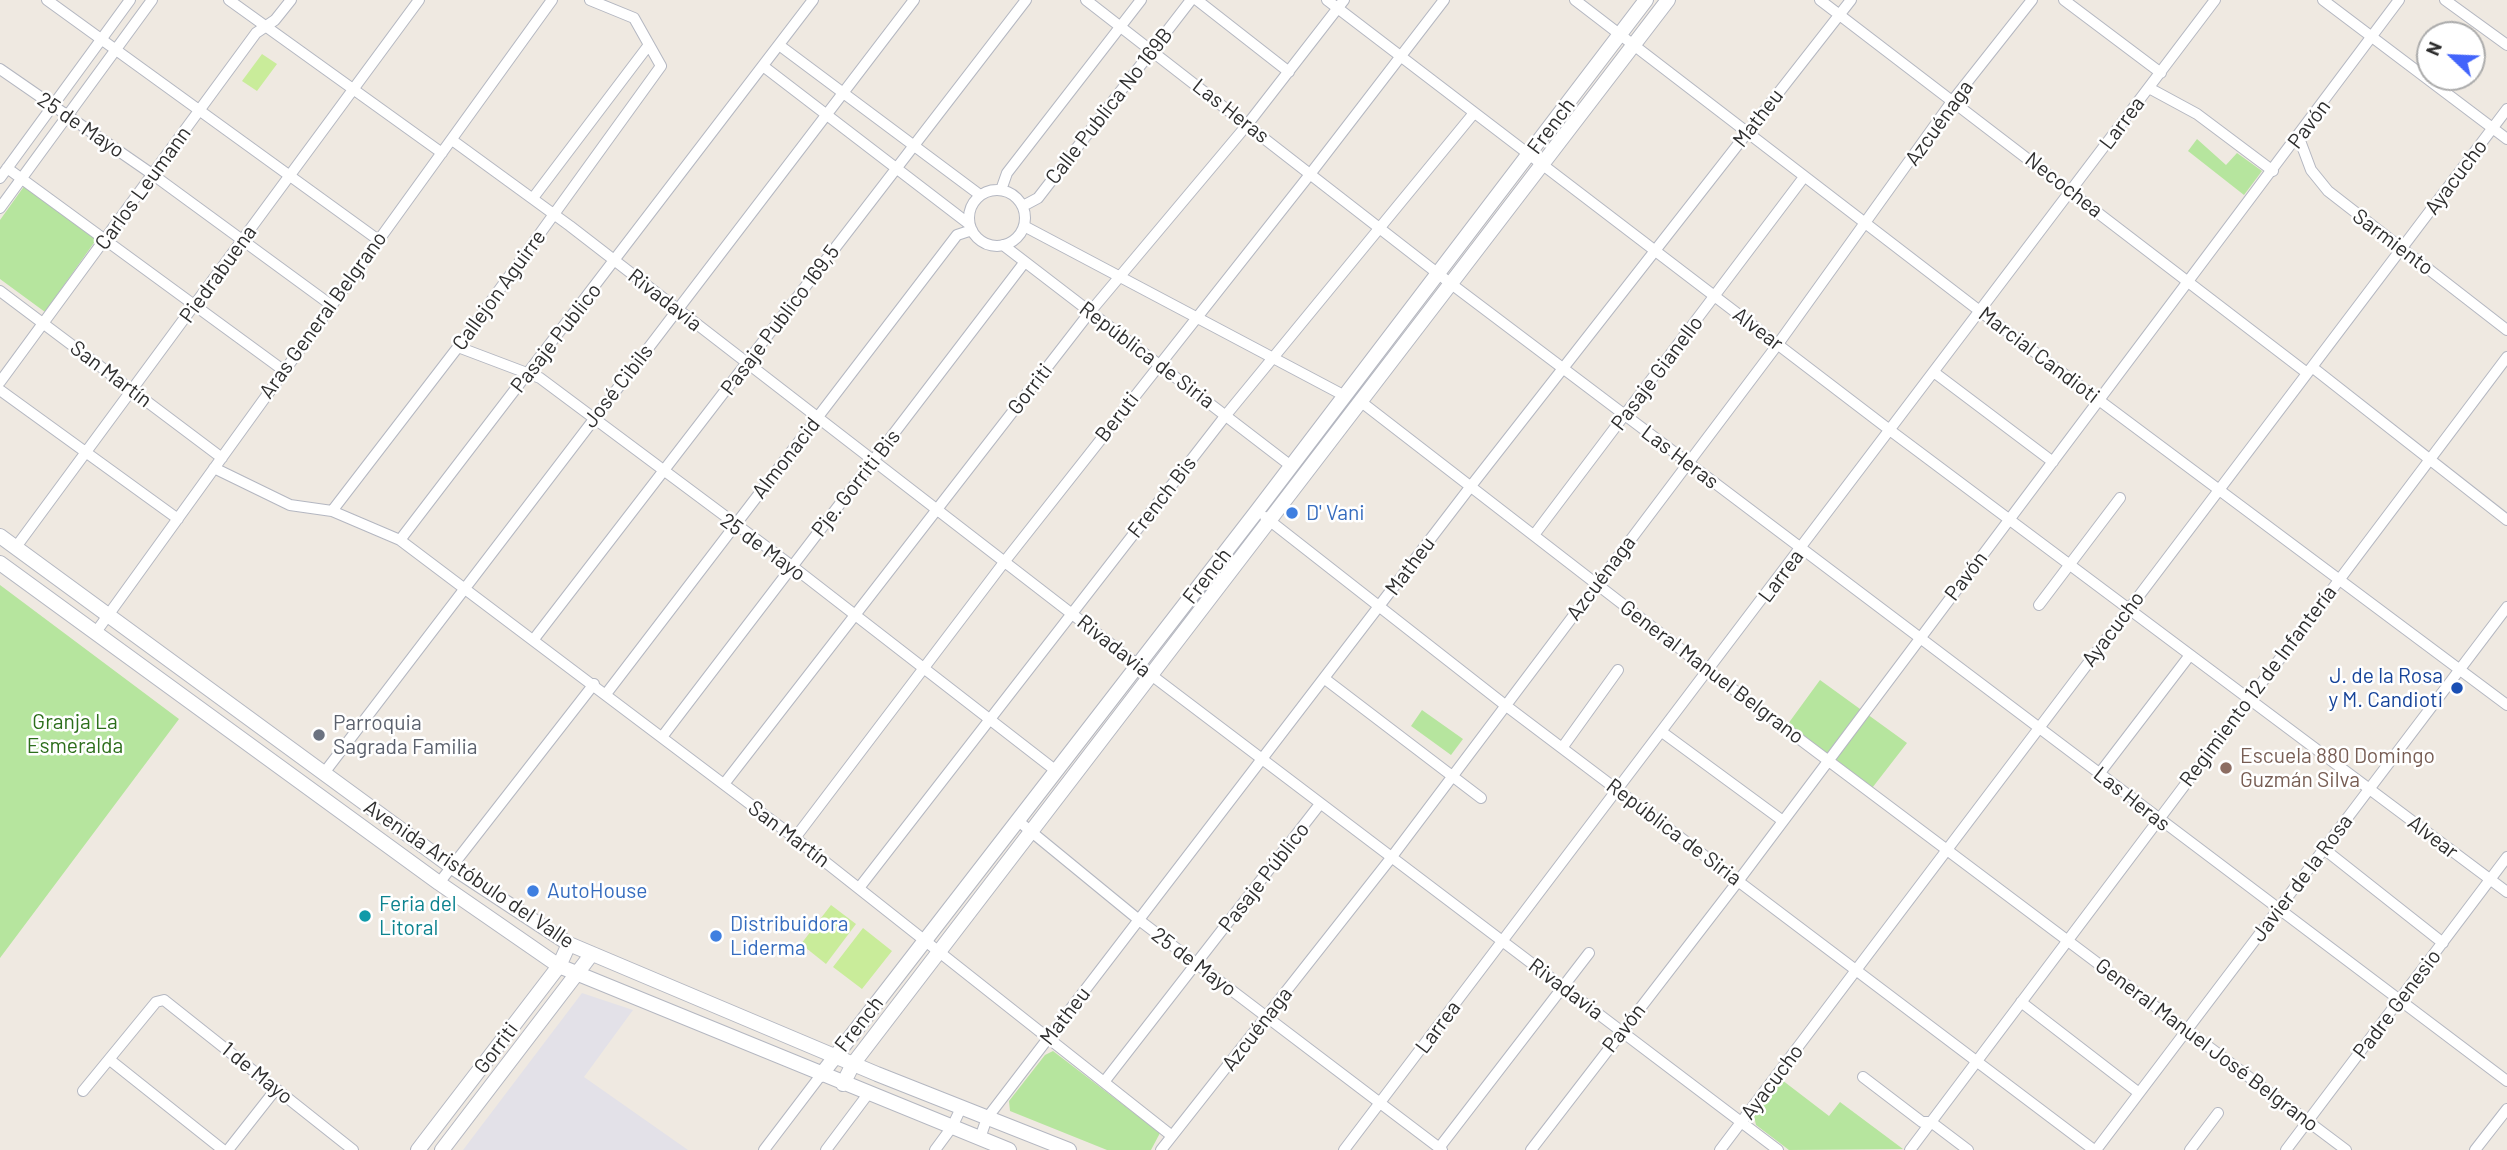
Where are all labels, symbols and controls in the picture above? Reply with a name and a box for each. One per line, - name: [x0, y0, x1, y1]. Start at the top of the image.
- north arrow: [2416, 21, 2486, 91]
- street label: Calle Publica No 169B: [1040, 23, 1178, 189]
- text: N: [2420, 38, 2446, 59]
- street label: Las Heras: [1188, 73, 1274, 149]
- street label: Azcuénaga: [1900, 75, 1978, 171]
- street label: Matheu: [1727, 84, 1789, 152]
- street label: 25 de Mayo: [33, 87, 129, 163]
- street label: Larrea: [2094, 92, 2150, 154]
- street label: French: [1522, 93, 1580, 159]
- street label: Pavón: [2282, 94, 2336, 154]
- street label: Carlos Leumann: [90, 121, 196, 255]
- street label: Ayacucho: [2419, 134, 2493, 220]
- street label: Necochea: [2020, 147, 2108, 223]
- street label: Sarmiento: [2348, 203, 2438, 281]
- street label: Piedrabuena: [174, 220, 262, 328]
- street label: Callejon Aguirre: [447, 225, 551, 355]
- street label: Aras General Belgrano: [254, 226, 392, 404]
- street label: Pasaje Publico 169,5: [715, 240, 845, 400]
- street label: Rivadavia: [623, 263, 707, 337]
- street label: Pasaje Publico: [505, 278, 607, 398]
- street label: República de Siria: [1074, 296, 1220, 414]
- street label: Marcial Candioti: [1974, 301, 2104, 409]
- street label: Alvear: [1728, 302, 1788, 356]
- street label: Pasaje Gianello: [1606, 311, 1708, 435]
- street label: San Martín: [65, 335, 157, 413]
- street label: José Cibils: [578, 339, 658, 433]
- street label: Gorriti: [1002, 358, 1058, 420]
- street label: Beruti: [1090, 387, 1144, 447]
- street label: Almonacid: [747, 412, 825, 504]
- street label: Las Heras: [1636, 420, 1724, 494]
- street label: Pje. Gorriti Bis: [806, 424, 906, 542]
- street label: French Bis: [1122, 451, 1202, 543]
- place label: D' Vani: [1306, 500, 1365, 526]
- marker: D' Vani: [1284, 505, 1300, 521]
- street label: 25 de Mayo: [715, 508, 811, 586]
- street label: Azcuénaga: [1561, 531, 1641, 625]
- street label: Matheu: [1380, 532, 1440, 600]
- street label: French: [1177, 543, 1237, 609]
- street label: Larrea: [1753, 545, 1809, 607]
- street label: Pavón: [1939, 546, 1993, 606]
- street label: Regimiento 12 de Infantería: [2174, 580, 2342, 792]
- street label: Ayacucho: [2076, 586, 2150, 672]
- street label: General Manuel Belgrano: [1615, 595, 1809, 749]
- street label: Rivadavia: [1072, 609, 1156, 683]
- place label: J. de la Rosa y M. Candioti: [2328, 663, 2443, 713]
- marker: J. de la Rosa y M. Candioti: [2449, 680, 2465, 696]
- park label: Granja La Esmeralda: [27, 709, 123, 759]
- place label: Parroquia Sagrada Familia: [333, 710, 478, 760]
- marker: Parroquia Sagrada Familia: [311, 727, 327, 743]
- place label: Escuela 880 Domingo Guzmán Silva: [2240, 743, 2435, 793]
- marker: Escuela 880 Domingo Guzmán Silva: [2218, 760, 2234, 776]
- street label: Las Heras: [2089, 761, 2175, 837]
- street label: República de Siria: [1601, 773, 1747, 891]
- street label: Avenida Aristóbulo del Valle: [359, 794, 579, 954]
- street label: San Martín: [743, 795, 835, 873]
- street label: Javier de la Rosa: [2246, 809, 2358, 947]
- street label: Alvear: [2403, 810, 2463, 864]
- street label: Pasaje Público: [1213, 817, 1315, 937]
- place label: AutoHouse: [547, 878, 648, 904]
- marker: AutoHouse: [525, 883, 541, 899]
- place label: Feria del Litoral: [379, 891, 457, 941]
- marker: Feria del Litoral: [357, 908, 373, 924]
- place label: Distribuidora Liderma: [730, 911, 848, 961]
- street label: 25 de Mayo: [1147, 922, 1241, 1002]
- marker: Distribuidora Liderma: [708, 928, 724, 944]
- street label: Padre Genesio: [2348, 944, 2446, 1064]
- street label: Rivadavia: [1524, 953, 1608, 1025]
- street label: General Manuel José Belgrano: [2091, 953, 2323, 1137]
- street label: Matheu: [1034, 982, 1096, 1050]
- street label: Azcuénaga: [1216, 982, 1298, 1076]
- street label: French: [829, 991, 889, 1057]
- street label: Larrea: [1410, 996, 1466, 1058]
- street label: Pavón: [1597, 999, 1651, 1057]
- street label: Gorriti: [469, 1017, 523, 1079]
- street label: 1 de Mayo: [216, 1037, 298, 1109]
- street label: Ayacucho: [1735, 1039, 1809, 1125]

